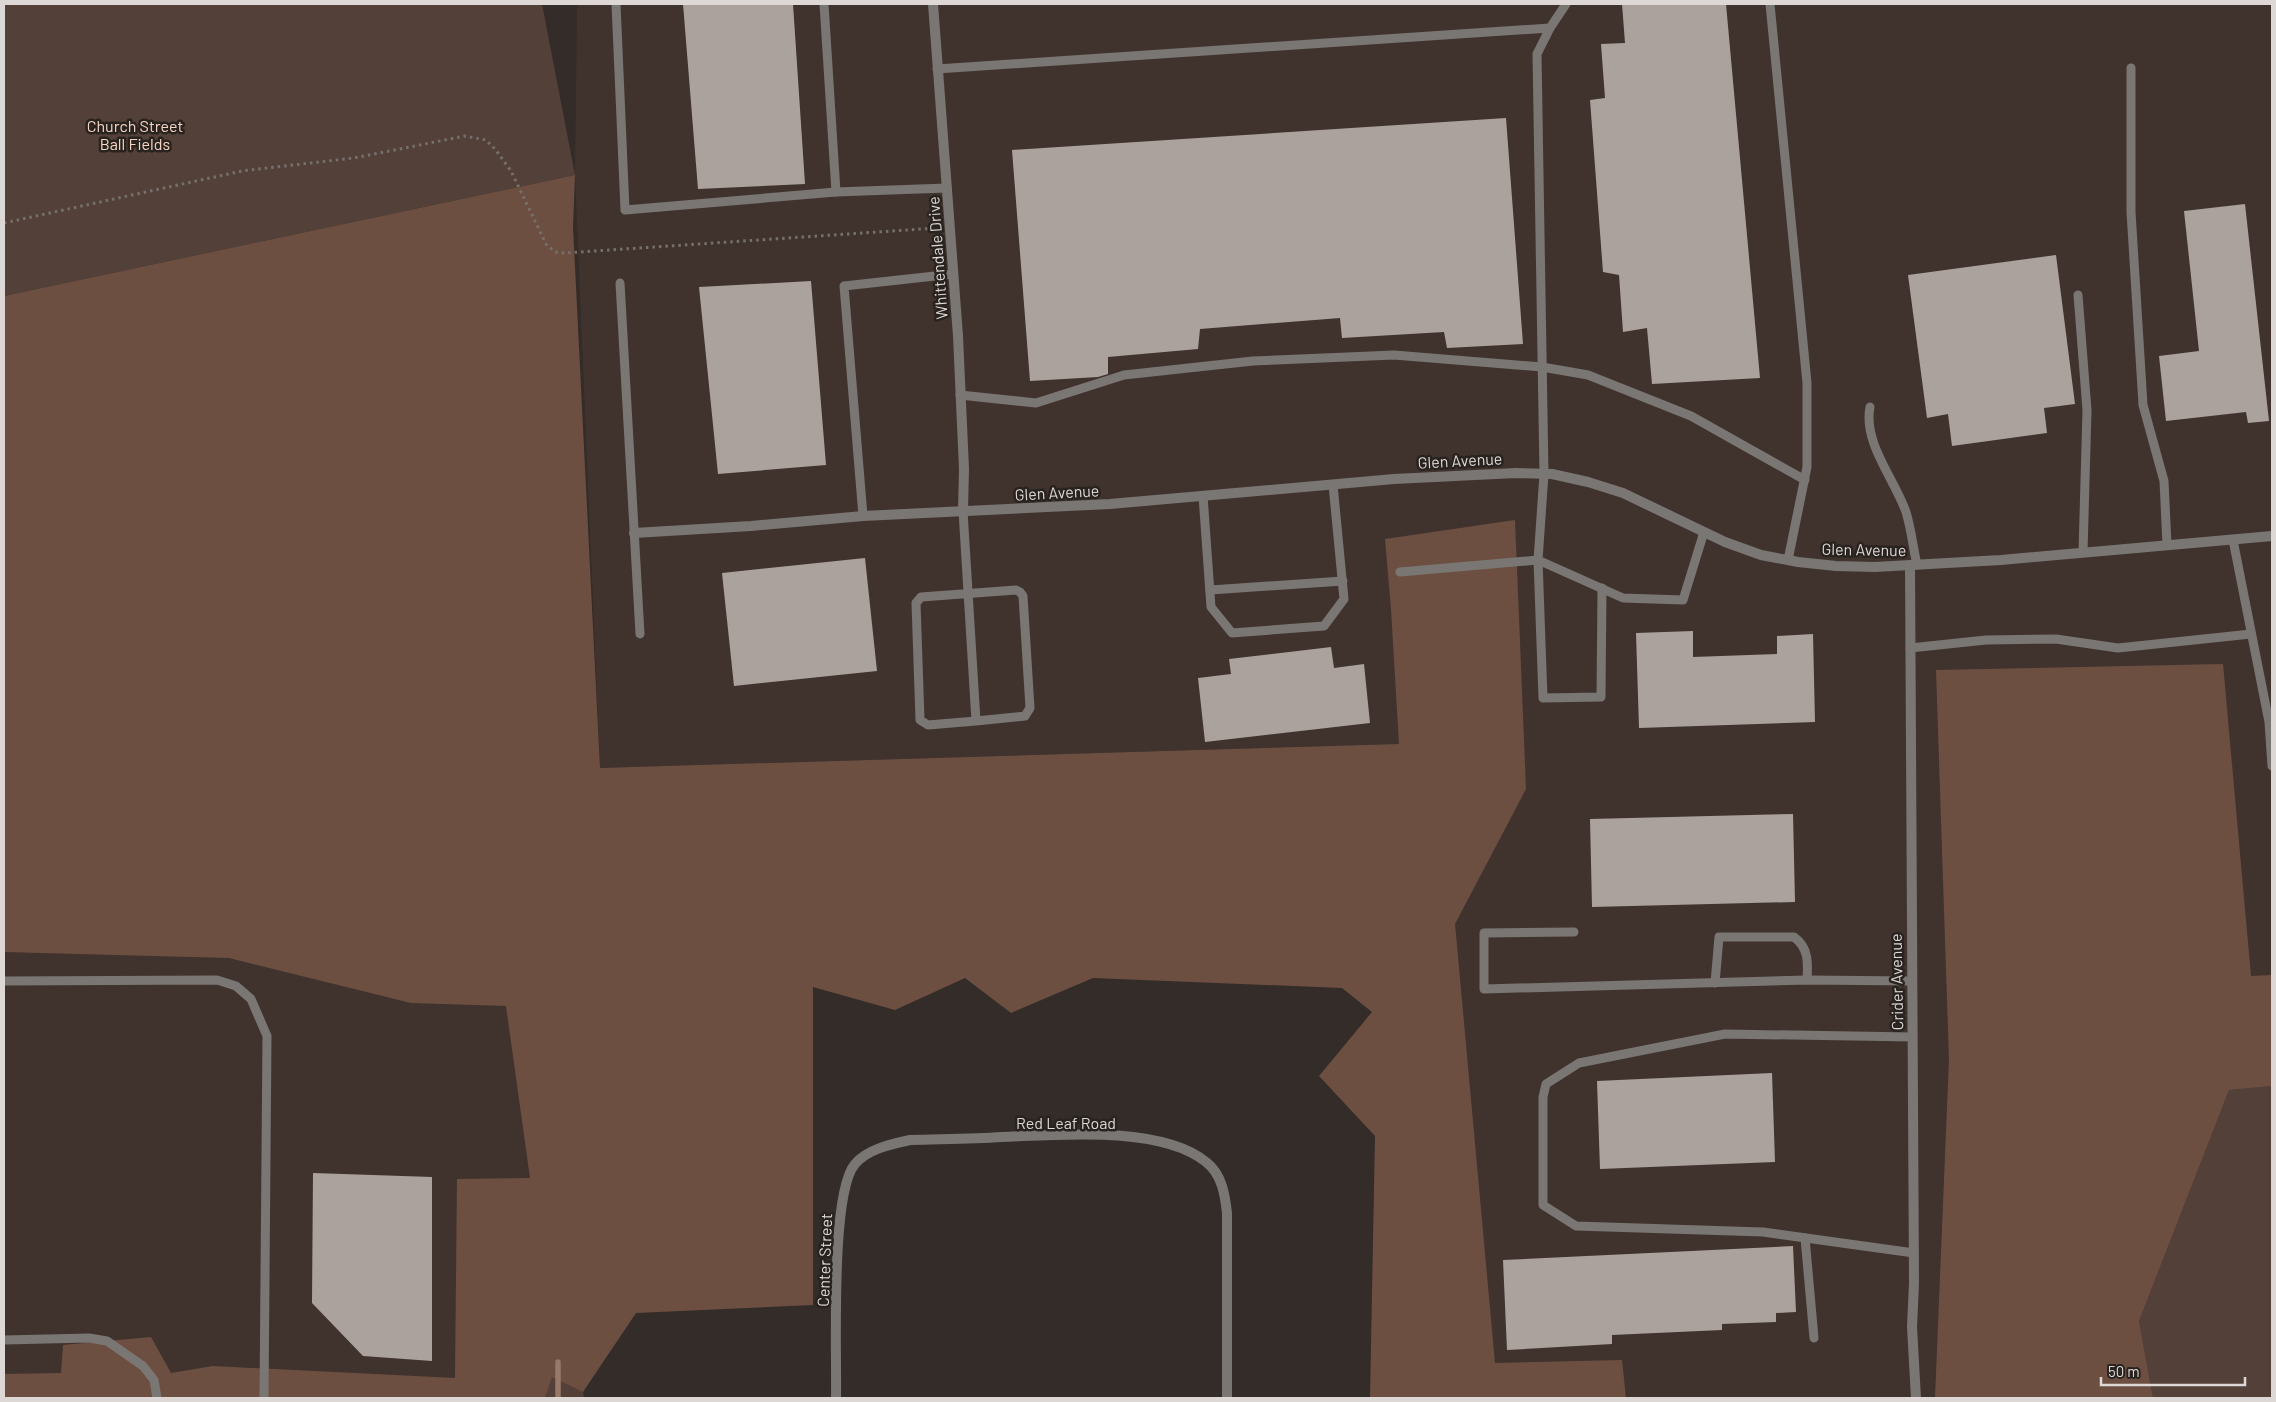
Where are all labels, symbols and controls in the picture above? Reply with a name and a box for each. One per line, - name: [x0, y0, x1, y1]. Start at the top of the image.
- park label: Church Street Ball Fields: [87, 116, 183, 153]
- street label: Whittendale Drive: [923, 196, 951, 320]
- street label: Glen Avenue: [1417, 448, 1503, 472]
- street label: Glen Avenue: [1014, 480, 1100, 504]
- street label: Glen Avenue: [1821, 539, 1907, 559]
- street label: Crider Avenue: [1886, 933, 1906, 1031]
- street label: Red Leaf Road: [1016, 1113, 1116, 1132]
- street label: Center Street: [813, 1213, 835, 1307]
- scale bar: [2101, 1354, 2245, 1386]
- text: 50 m: [2108, 1362, 2140, 1380]

